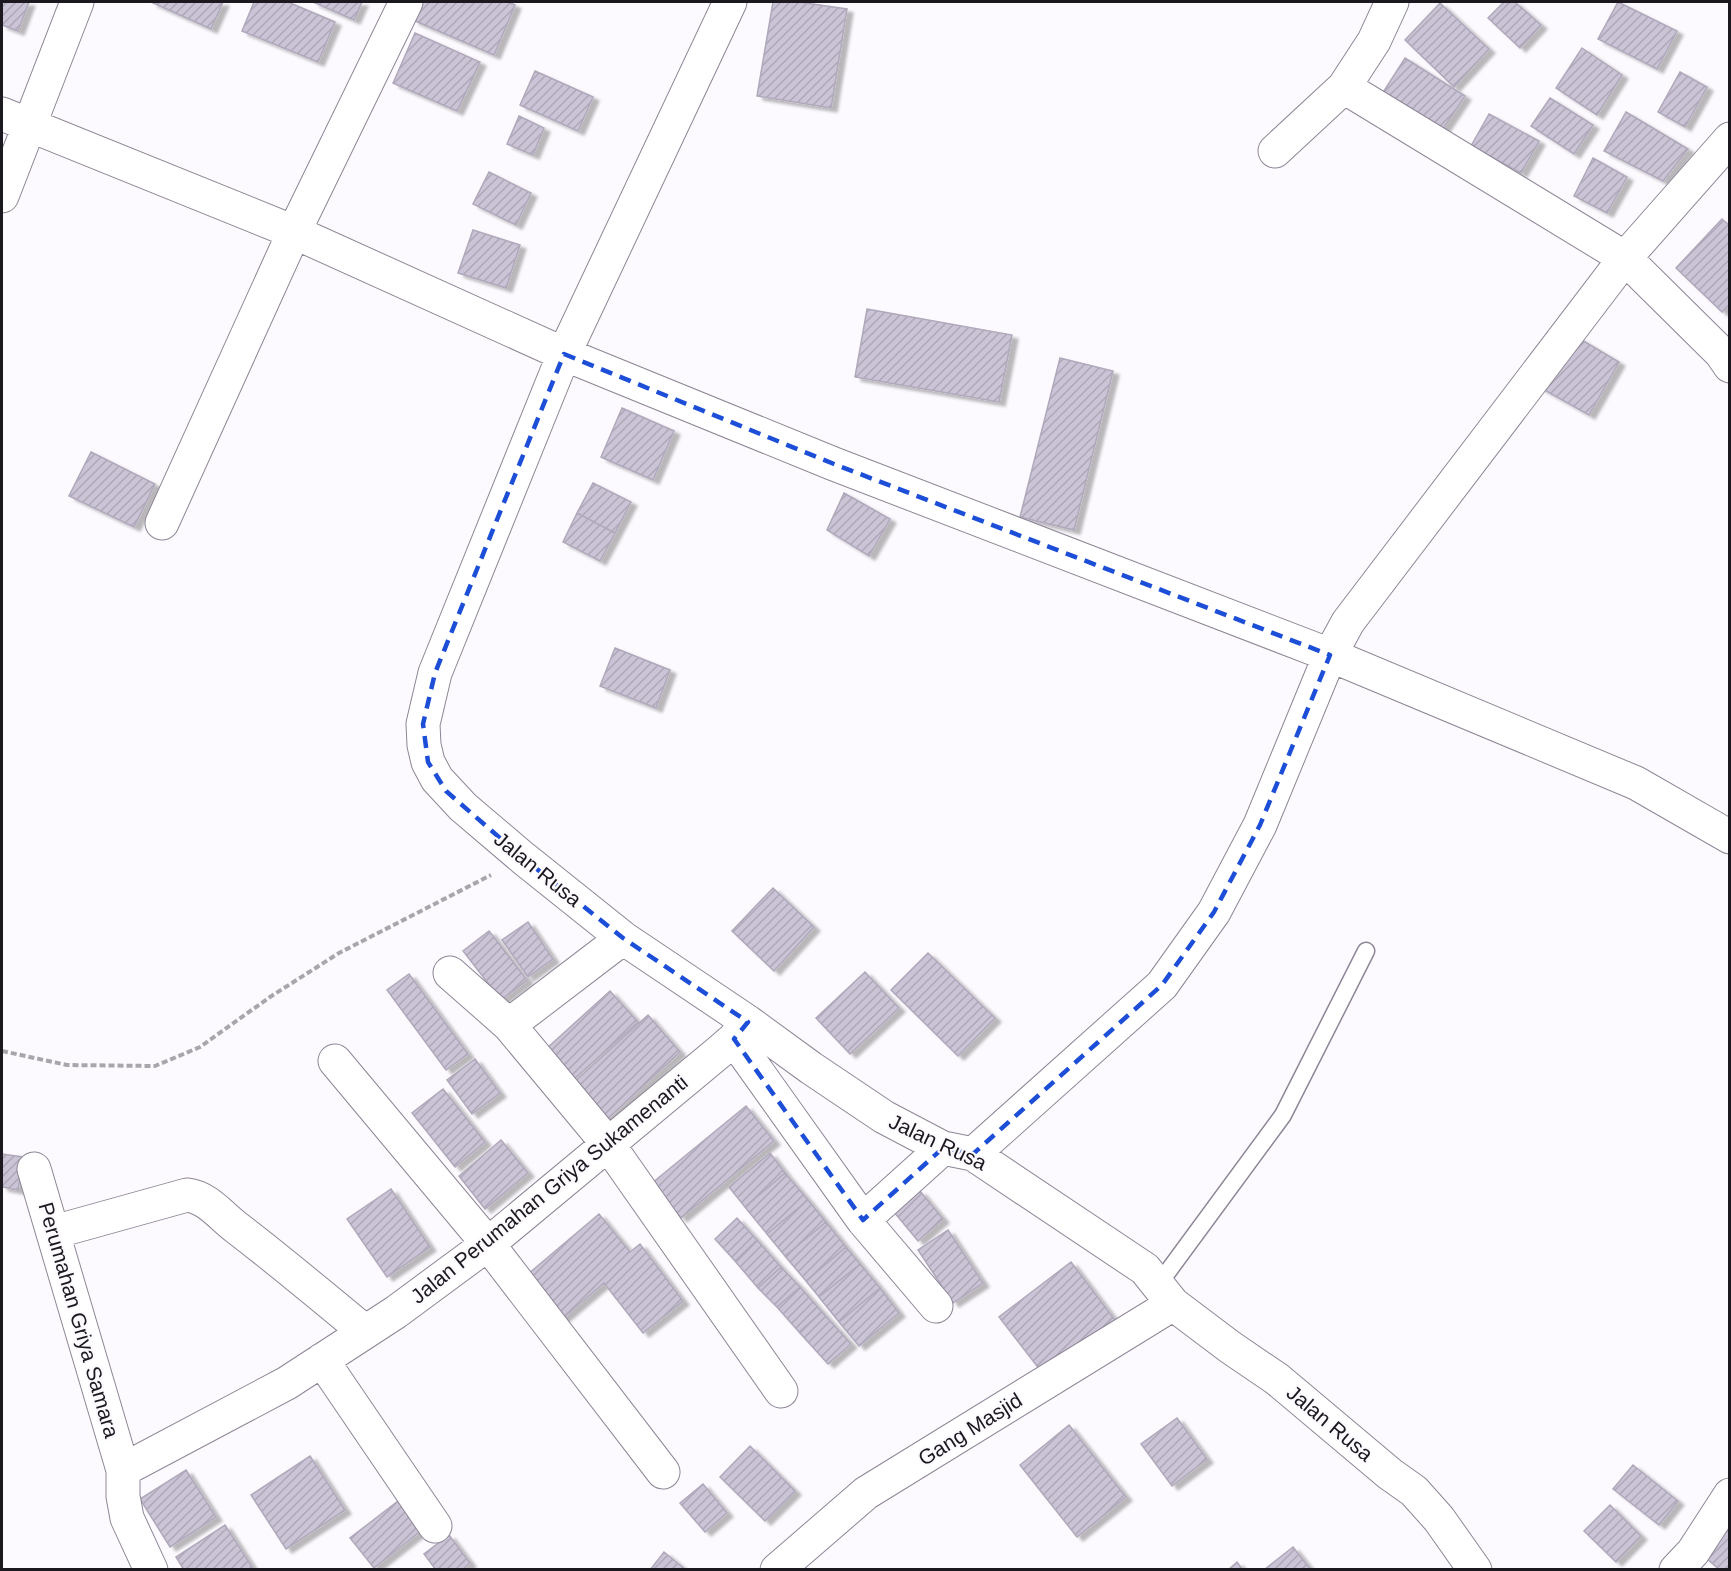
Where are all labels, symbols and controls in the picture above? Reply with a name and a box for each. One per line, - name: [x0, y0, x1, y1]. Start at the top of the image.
- street label: Jalan Rusa: [490, 827, 586, 911]
- street label: Jalan Perumahan Griya Sukamenanti: [406, 1070, 692, 1308]
- street label: Jalan Rusa: [886, 1109, 991, 1175]
- street label: Perumahan Griya Samara: [34, 1200, 124, 1441]
- street label: Jalan Rusa: [1282, 1380, 1378, 1466]
- street label: Gang Masjid: [914, 1388, 1026, 1470]

